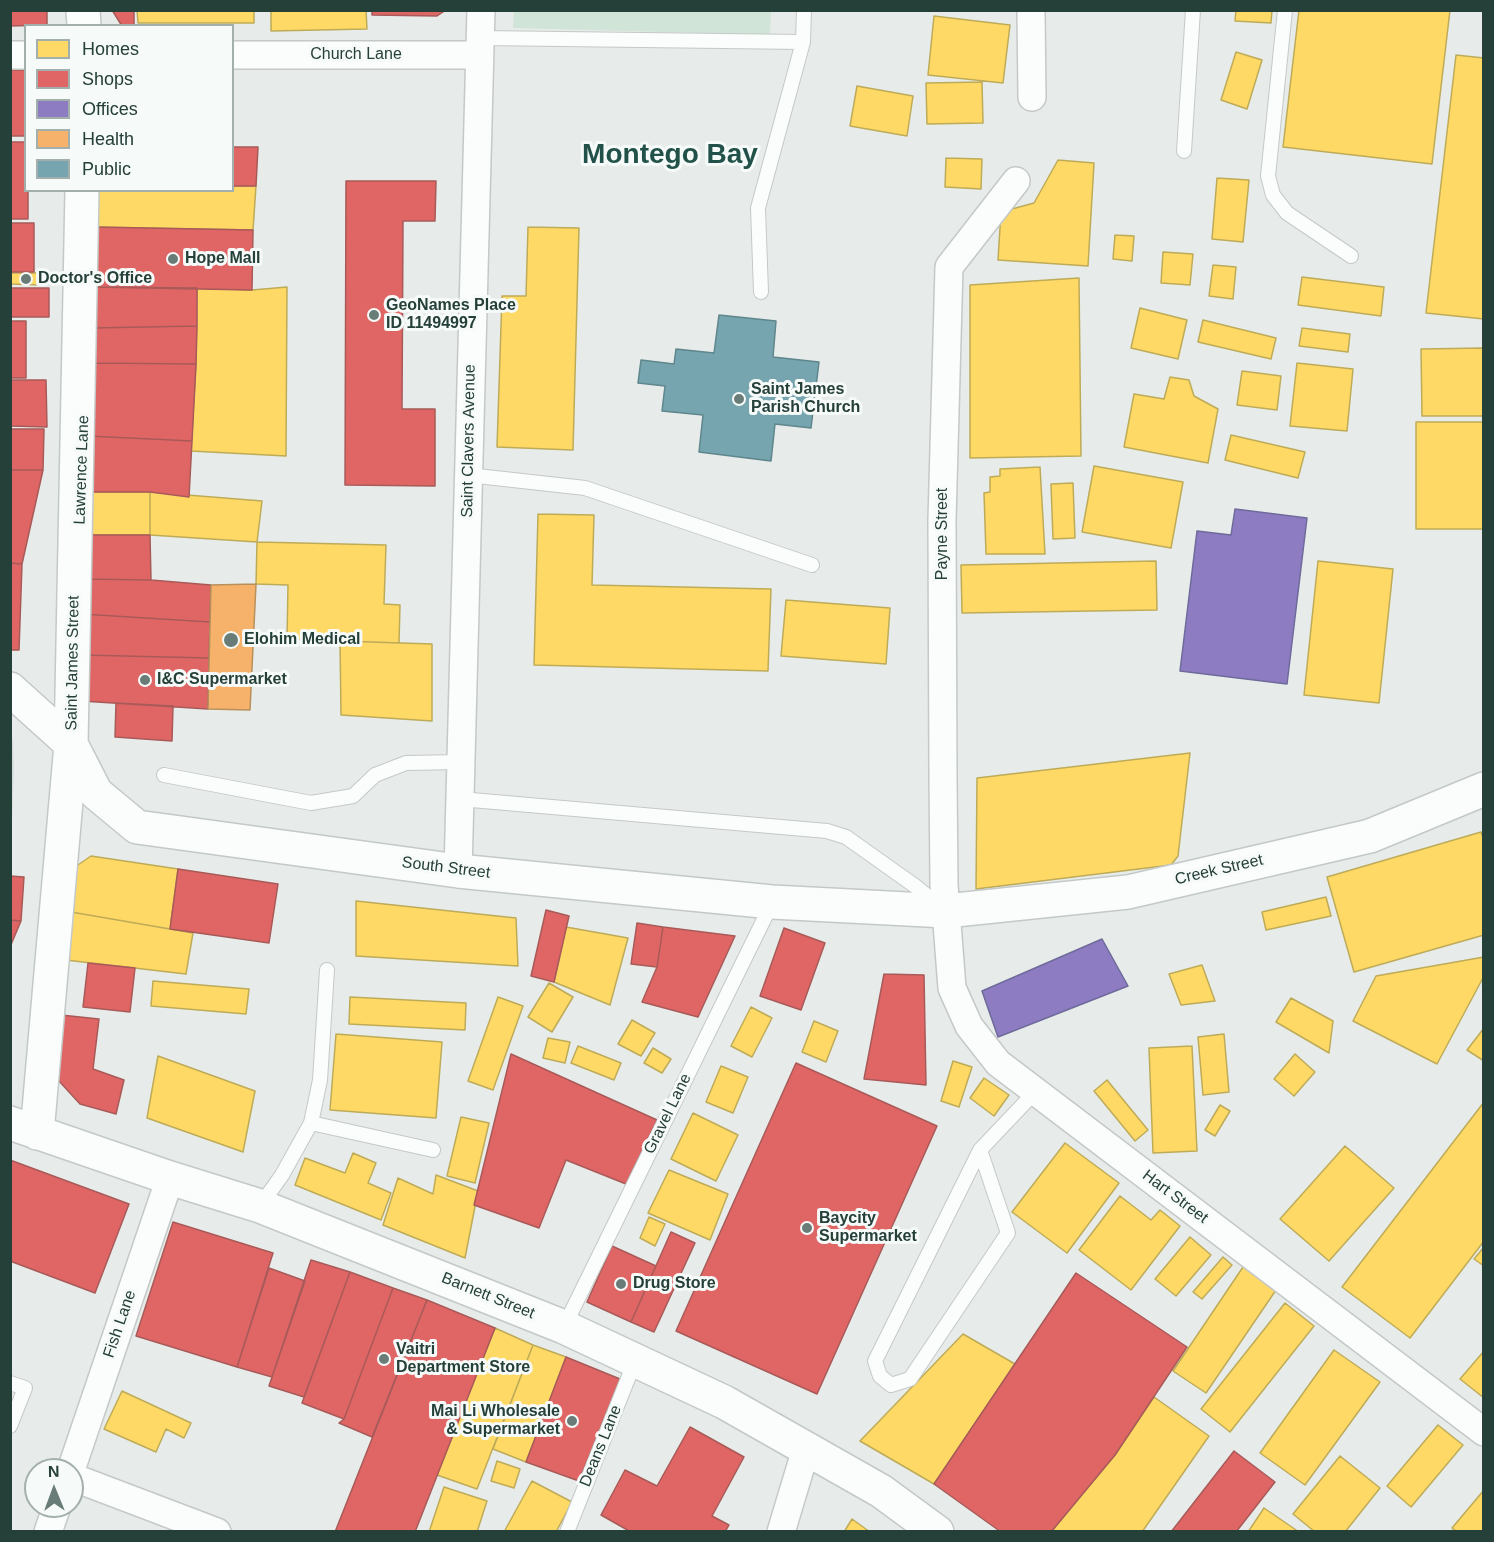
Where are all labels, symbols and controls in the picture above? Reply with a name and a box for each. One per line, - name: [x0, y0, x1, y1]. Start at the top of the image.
- legend: [24, 24, 234, 192]
- text: Homes: [82, 39, 139, 59]
- street label: Church Lane: [310, 45, 402, 65]
- text: Shops: [82, 69, 133, 89]
- text: Offices: [82, 99, 138, 119]
- text: Health: [82, 129, 134, 149]
- district label: Montego Bay: [582, 138, 758, 172]
- text: Public: [82, 159, 131, 179]
- place label: Hope Mall: [185, 249, 261, 269]
- marker: Hope Mall: [166, 252, 180, 266]
- place label: Doctor's Office: [38, 269, 152, 289]
- marker: Doctor's Office: [19, 272, 33, 286]
- place label: GeoNames Place ID 11494997: [386, 296, 516, 334]
- marker: GeoNames Place ID 11494997: [367, 308, 381, 322]
- street label: Saint Clavers Avenue: [458, 364, 480, 518]
- place label: Saint James Parish Church: [751, 380, 860, 418]
- marker: Saint James Parish Church: [732, 392, 746, 406]
- street label: Lawrence Lane: [70, 415, 94, 525]
- street label: Payne Street: [933, 488, 953, 580]
- street label: Saint James Street: [62, 595, 84, 731]
- place label: Elohim Medical: [244, 630, 360, 650]
- marker: Elohim Medical: [222, 631, 240, 649]
- place label: I&C Supermarket: [157, 670, 287, 690]
- marker: I&C Supermarket: [138, 673, 152, 687]
- street label: Creek Street: [1173, 851, 1265, 889]
- street label: South Street: [401, 853, 491, 883]
- street label: Gravel Lane: [640, 1071, 696, 1157]
- street label: Hart Street: [1138, 1166, 1212, 1228]
- place label: Baycity Supermarket: [819, 1209, 917, 1247]
- marker: Baycity Supermarket: [800, 1221, 814, 1235]
- street label: Barnett Street: [439, 1269, 537, 1323]
- place label: Drug Store: [633, 1274, 716, 1294]
- marker: Drug Store: [614, 1277, 628, 1291]
- street label: Fish Lane: [99, 1288, 141, 1360]
- place label: Vaitri Department Store: [396, 1340, 530, 1378]
- marker: Vaitri Department Store: [377, 1352, 391, 1366]
- place label: Mai Li Wholesale & Supermarket: [431, 1402, 560, 1440]
- street label: Deans Lane: [576, 1402, 626, 1490]
- marker: Mai Li Wholesale & Supermarket: [565, 1414, 579, 1428]
- north arrow: [24, 1458, 84, 1518]
- text: N: [48, 1463, 60, 1480]

